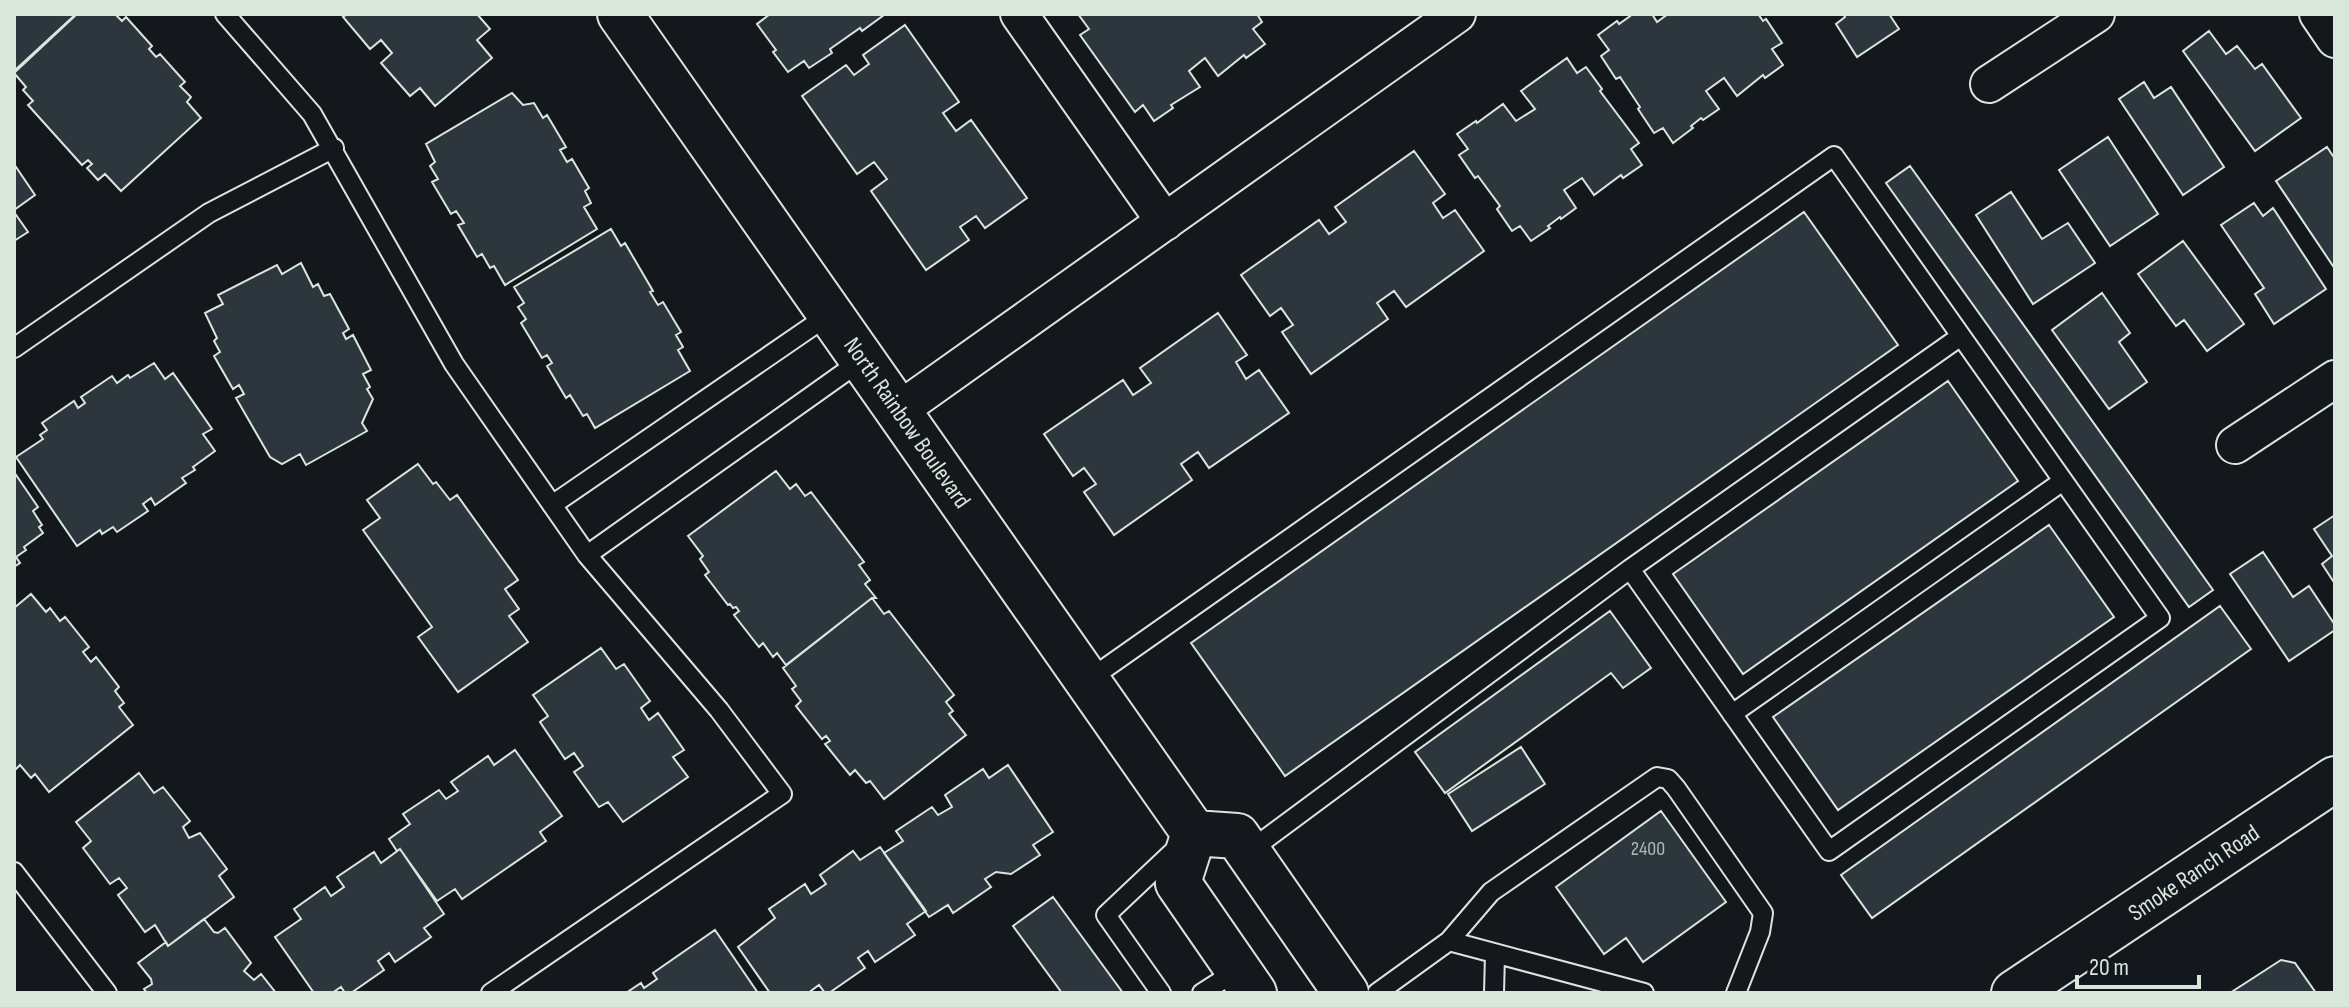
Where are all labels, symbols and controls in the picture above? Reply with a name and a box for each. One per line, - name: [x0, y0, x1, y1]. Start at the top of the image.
- street label: North Rainbow Boulevard: [837, 332, 977, 514]
- street label: Smoke Ranch Road: [2123, 819, 2265, 927]
- house number: 2400: [1631, 837, 1665, 861]
- scale bar: [2077, 939, 2199, 989]
- text: 20 m: [2089, 953, 2129, 982]

